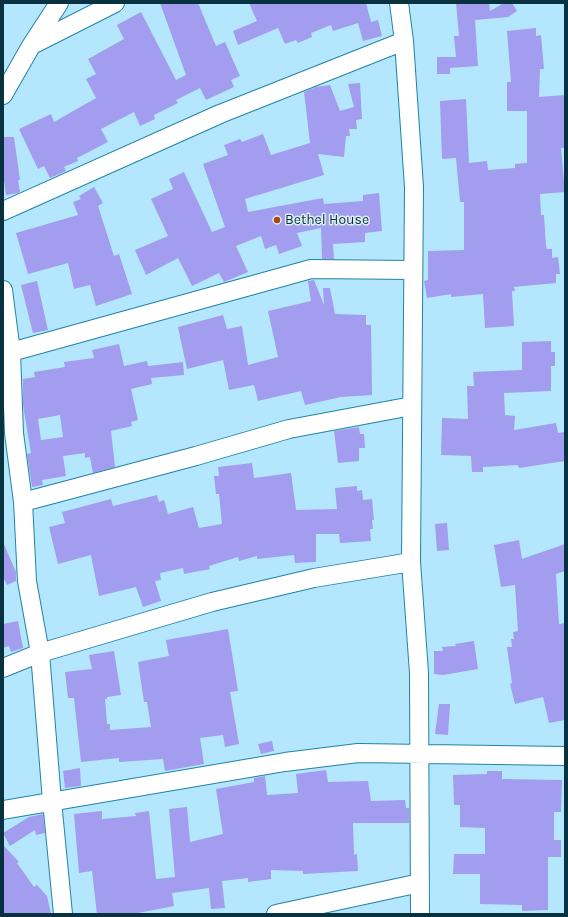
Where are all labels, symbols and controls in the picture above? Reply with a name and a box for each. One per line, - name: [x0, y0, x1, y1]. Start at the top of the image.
- place label: Bethel House: [285, 212, 369, 228]
- marker: Bethel House: [272, 215, 282, 225]

